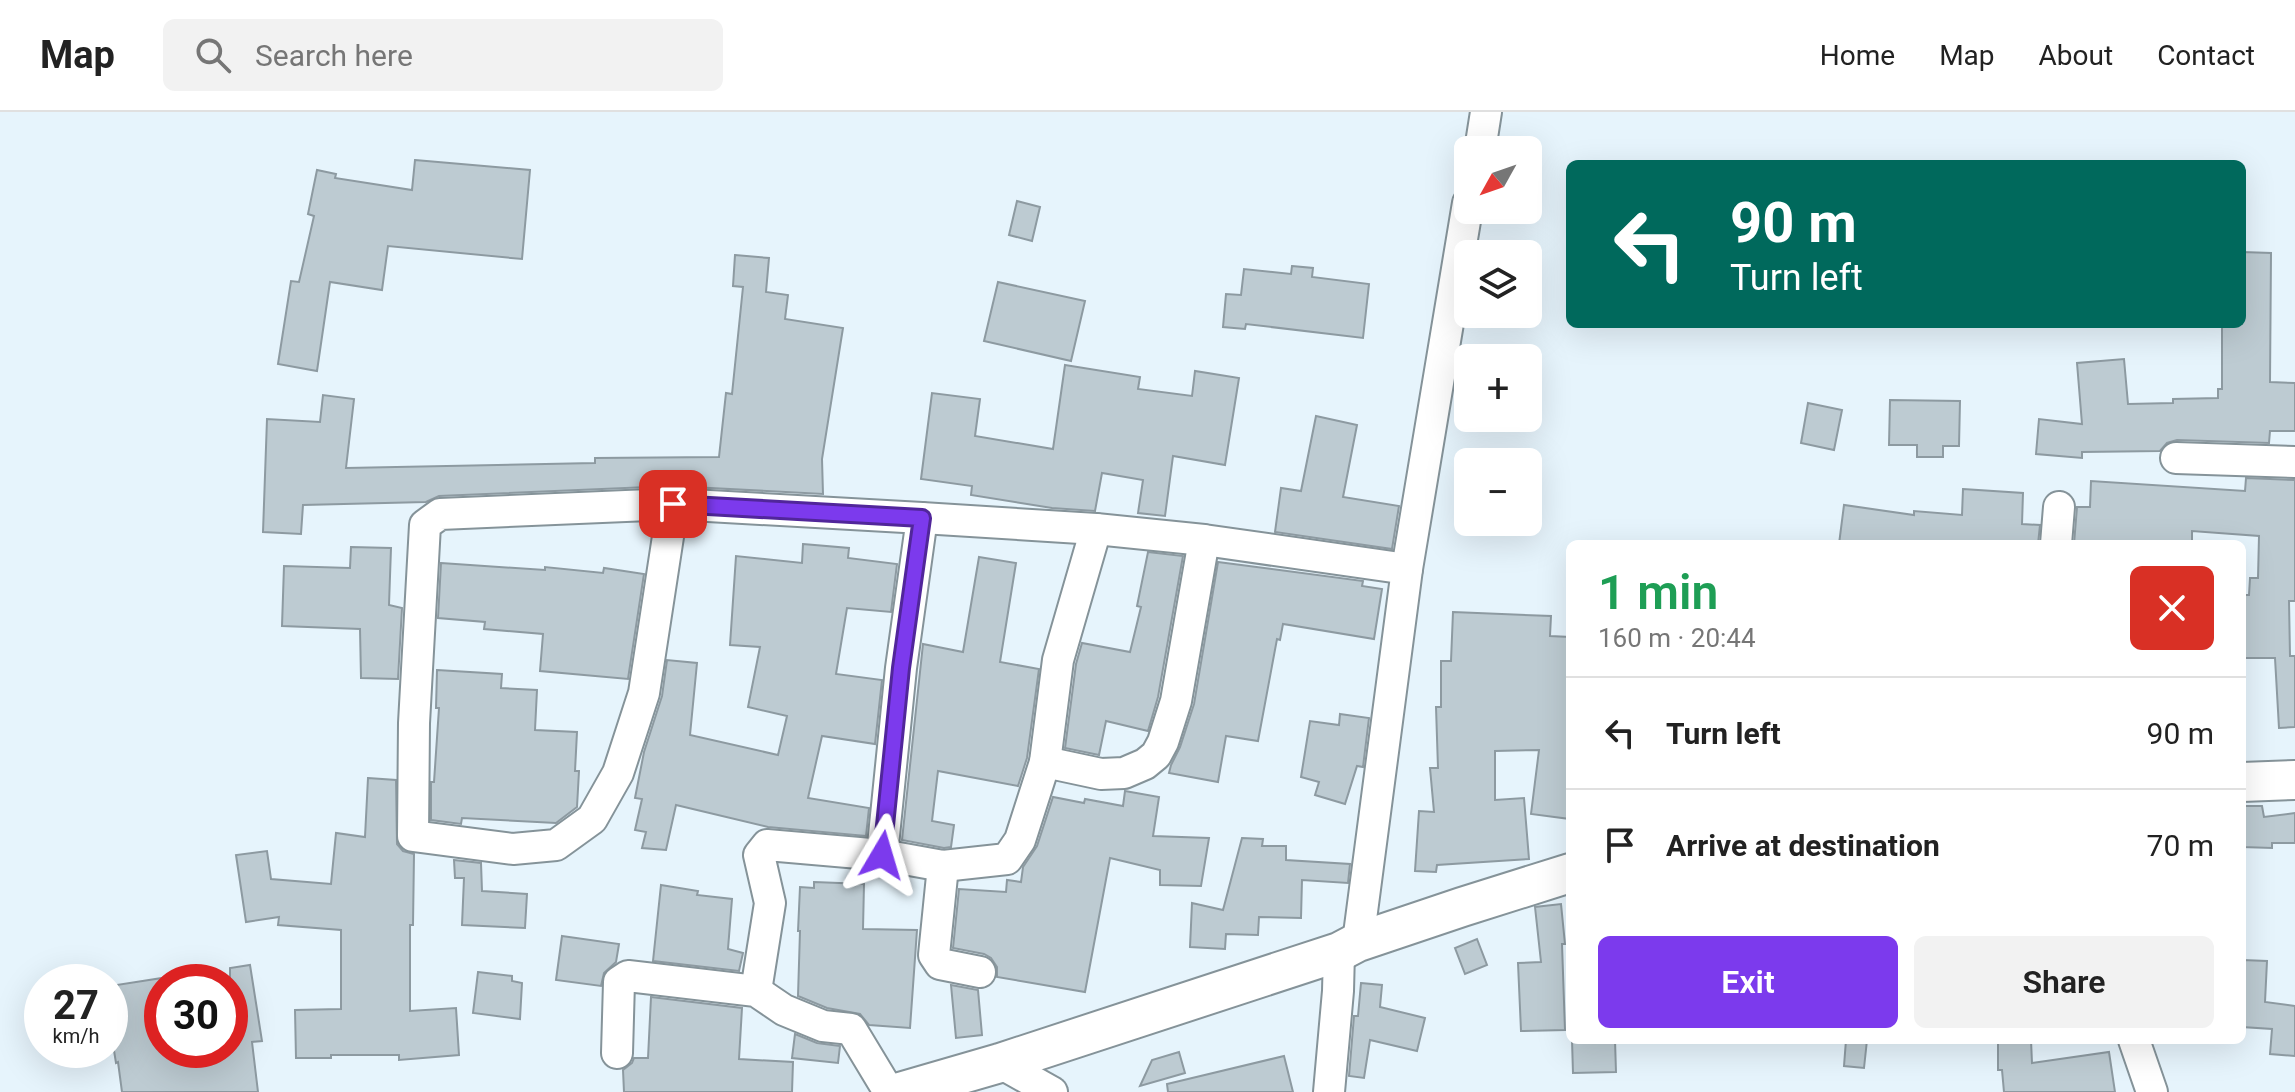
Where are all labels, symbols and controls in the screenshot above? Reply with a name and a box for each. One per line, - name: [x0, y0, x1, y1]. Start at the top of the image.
- search box: [163, 19, 723, 91]
- text: Map: [40, 33, 115, 77]
- icon: search: [191, 33, 235, 77]
- text: Search here: [255, 38, 413, 73]
- text: Home: [1820, 39, 1895, 72]
- text: Map: [1939, 39, 1995, 72]
- text: About: [2039, 39, 2113, 72]
- text: Contact: [2157, 39, 2255, 72]
- north arrow: [1454, 136, 1542, 224]
- map controls: [1454, 136, 1542, 536]
- text: 90 m: [1730, 190, 1857, 256]
- icon: left: [1598, 192, 1702, 296]
- button: layers: [1454, 240, 1542, 328]
- text: Turn left: [1730, 257, 1863, 299]
- button: +: [1454, 344, 1542, 432]
- button: −: [1454, 448, 1542, 536]
- pin: [639, 470, 707, 538]
- icon: arrive: [651, 482, 695, 526]
- text: 1 min: [1598, 564, 1718, 621]
- button: close: [2130, 566, 2214, 650]
- text: 160 m · 20:44: [1598, 623, 1756, 653]
- icon: left: [1598, 711, 1642, 755]
- text: Turn left: [1666, 716, 1781, 751]
- text: 90 m: [2147, 716, 2214, 751]
- position arrow: [840, 813, 924, 897]
- icon: arrive: [1598, 823, 1642, 867]
- text: Arrive at destination: [1666, 828, 1940, 863]
- text: 70 m: [2147, 828, 2214, 863]
- button: Exit: [1598, 936, 1898, 1028]
- button: Share: [1914, 936, 2214, 1028]
- speed limit sign: 30: [144, 964, 248, 1068]
- text: 27: [53, 982, 99, 1029]
- text: km/h: [53, 1024, 99, 1048]

